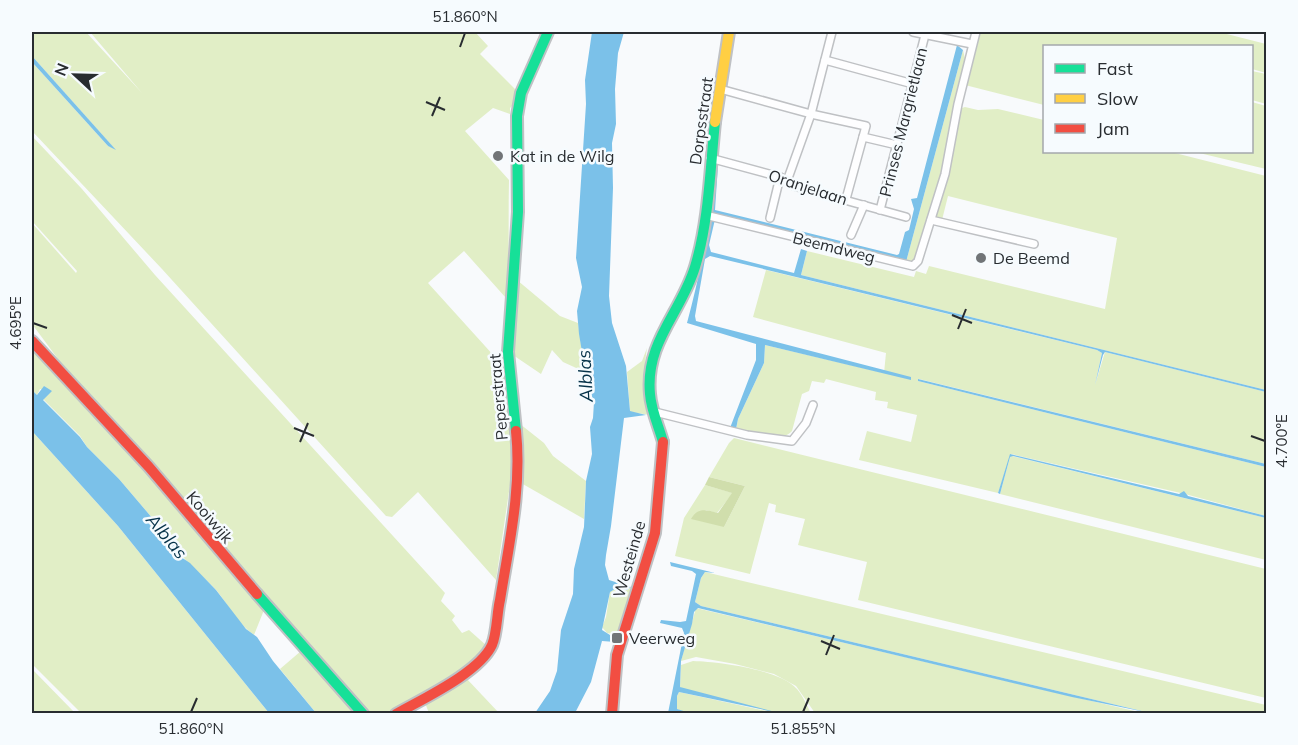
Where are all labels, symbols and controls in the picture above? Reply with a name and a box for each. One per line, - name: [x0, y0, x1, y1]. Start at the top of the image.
- text: 51.860°N: [432, 7, 498, 26]
- north arrow: [45, 45, 105, 105]
- street label: Prinses Margrietlaan: [875, 45, 931, 199]
- legend: [1043, 45, 1253, 153]
- text: Fast: [1097, 57, 1133, 80]
- text: N: [50, 60, 73, 79]
- street label: Dorpsstraat: [685, 75, 717, 166]
- text: Slow: [1097, 87, 1139, 110]
- text: Jam: [1097, 117, 1130, 140]
- place label: Kat in de Wilg: [510, 146, 614, 166]
- marker: Kat in de Wilg: [491, 149, 505, 163]
- street label: Oranjelaan: [766, 165, 850, 209]
- street label: Beemdweg: [791, 227, 877, 267]
- place label: De Beemd: [993, 248, 1070, 268]
- marker: De Beemd: [974, 251, 988, 265]
- text: 4.695°E: [6, 296, 25, 350]
- water label: Alblas: [572, 349, 598, 404]
- street label: Peperstraat: [484, 353, 512, 441]
- text: 4.700°E: [1272, 414, 1291, 468]
- street label: Kooiwijk: [182, 487, 238, 548]
- water label: Alblas: [141, 508, 193, 563]
- street label: Westeinde: [608, 518, 650, 600]
- place label: Veerweg: [629, 628, 695, 648]
- marker: Veerweg: [610, 631, 624, 645]
- text: 51.860°N: [158, 719, 224, 738]
- text: 51.855°N: [770, 719, 836, 738]

